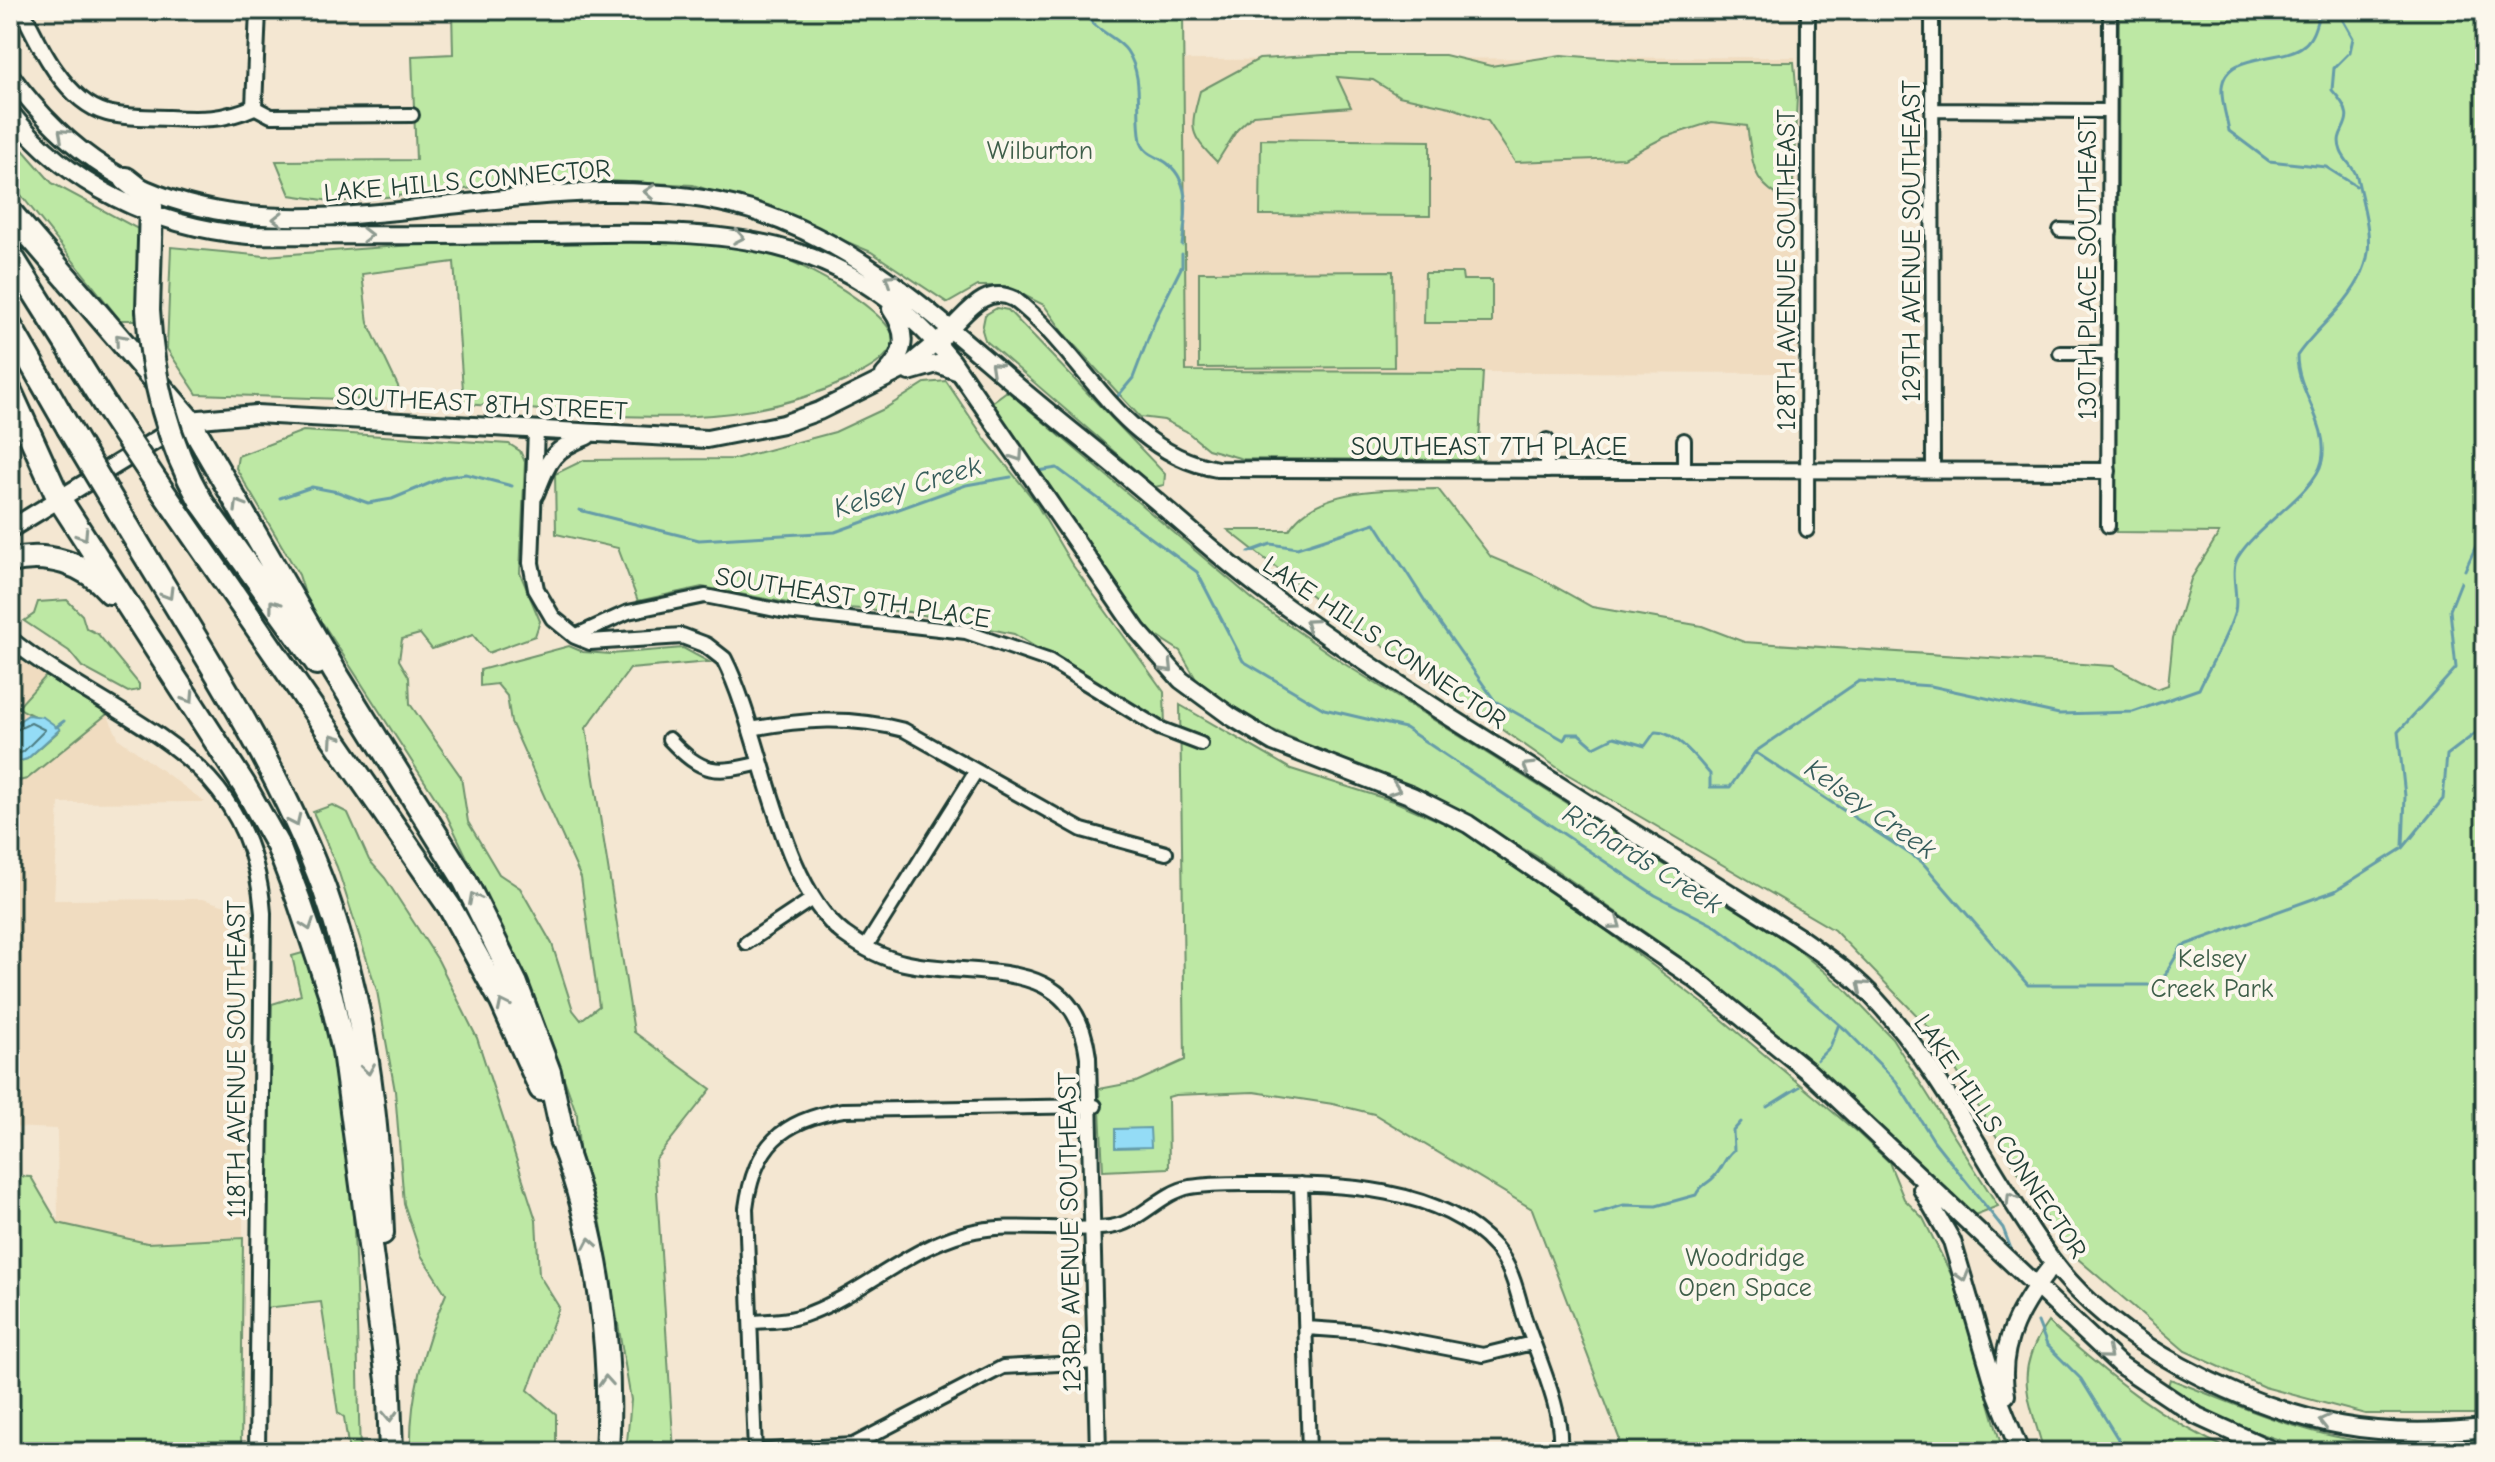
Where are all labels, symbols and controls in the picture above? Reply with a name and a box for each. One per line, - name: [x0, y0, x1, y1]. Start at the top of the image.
- street label: 129TH AVENUE SOUTHEAST: [1897, 80, 1927, 402]
- street label: 128TH AVENUE SOUTHEAST: [1772, 109, 1802, 431]
- street label: 130TH PLACE SOUTHEAST: [2073, 116, 2103, 420]
- one-way arrow: [57, 129, 72, 144]
- park label: Wilburton: [987, 136, 1093, 166]
- street label: LAKE HILLS CONNECTOR: [322, 154, 612, 208]
- one-way arrow: [642, 184, 655, 201]
- one-way arrow: [271, 210, 284, 228]
- one-way arrow: [361, 226, 374, 244]
- one-way arrow: [732, 228, 746, 245]
- one-way arrow: [885, 274, 899, 289]
- one-way arrow: [116, 334, 130, 349]
- one-way arrow: [990, 362, 1005, 376]
- street label: SOUTHEAST 8TH STREET: [336, 381, 629, 427]
- street label: SOUTHEAST 7TH PLACE: [1351, 432, 1627, 462]
- one-way arrow: [1008, 447, 1023, 461]
- water label: Kelsey Creek: [830, 449, 985, 525]
- one-way arrow: [233, 499, 249, 514]
- one-way arrow: [73, 526, 88, 540]
- street label: LAKE HILLS CONNECTOR: [1257, 550, 1512, 736]
- street label: SOUTHEAST 9TH PLACE: [713, 561, 992, 635]
- one-way arrow: [158, 585, 174, 600]
- one-way arrow: [269, 599, 283, 614]
- one-way arrow: [1305, 619, 1319, 634]
- one-way arrow: [1159, 658, 1174, 672]
- one-way arrow: [179, 689, 194, 704]
- one-way arrow: [329, 733, 344, 747]
- water label: Kelsey Creek: [1799, 752, 1942, 866]
- one-way arrow: [1522, 761, 1537, 776]
- one-way arrow: [1387, 779, 1401, 796]
- water label: Richards Creek: [1557, 797, 1728, 921]
- one-way arrow: [285, 813, 301, 827]
- one-way arrow: [468, 891, 483, 906]
- street label: 118TH AVENUE SOUTHEAST: [222, 899, 252, 1218]
- one-way arrow: [1608, 914, 1622, 929]
- one-way arrow: [298, 917, 314, 931]
- park label: Kelsey Creek Park: [2151, 944, 2274, 1004]
- one-way arrow: [1856, 981, 1871, 996]
- one-way arrow: [497, 999, 513, 1013]
- street label: LAKE HILLS CONNECTOR: [1907, 1009, 2093, 1264]
- one-way arrow: [359, 1062, 376, 1076]
- street label: 123RD AVENUE SOUTHEAST: [1052, 1071, 1088, 1393]
- one-way arrow: [2005, 1192, 2020, 1207]
- one-way arrow: [582, 1236, 599, 1250]
- park label: Woodridge Open Space: [1678, 1243, 1812, 1303]
- one-way arrow: [1954, 1268, 1970, 1282]
- one-way arrow: [2097, 1344, 2112, 1359]
- one-way arrow: [598, 1374, 615, 1387]
- one-way arrow: [381, 1410, 398, 1423]
- one-way arrow: [2318, 1413, 2331, 1430]

